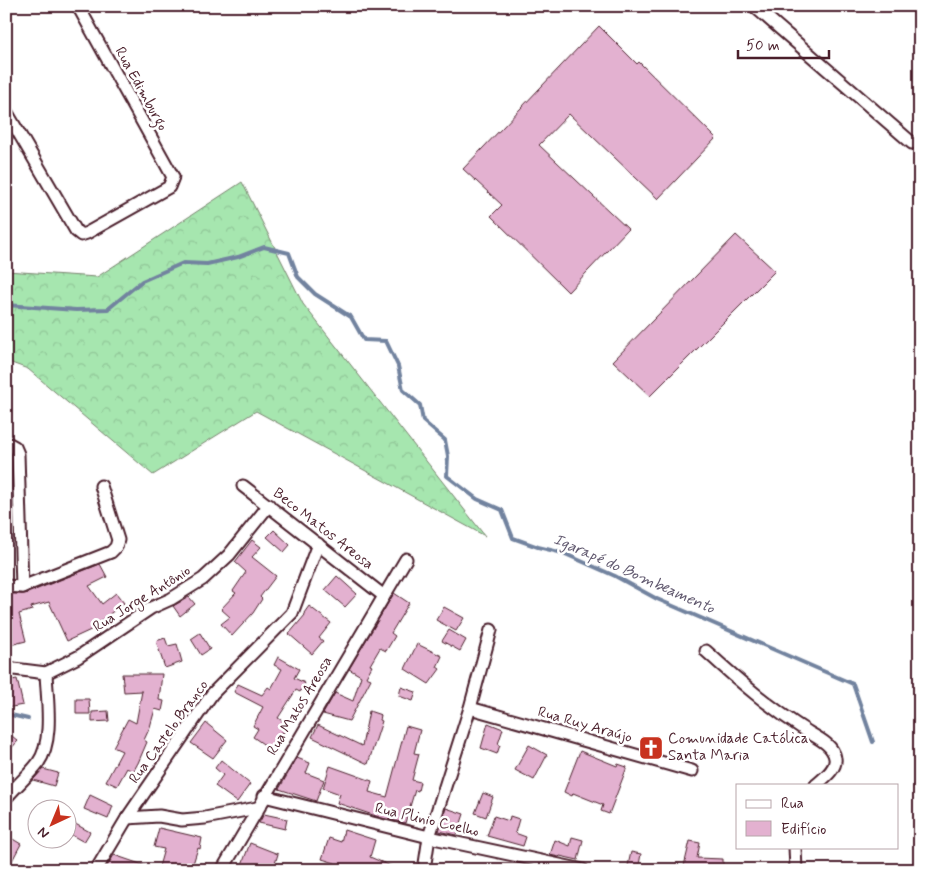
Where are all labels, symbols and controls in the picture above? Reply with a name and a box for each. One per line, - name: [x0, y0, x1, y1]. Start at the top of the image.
- scale bar: [738, 28, 830, 60]
- text: 50 m: [746, 36, 780, 56]
- street label: Rua Edimburgo: [109, 44, 172, 135]
- street label: Beco Matos Areosa: [269, 483, 377, 575]
- water label: Igarapé do Bombeamento: [550, 529, 719, 619]
- street label: Rua Jorge Antônio: [89, 561, 195, 638]
- street label: Rua Matos Areosa: [262, 653, 338, 759]
- street label: Rua Castelo Branco: [125, 676, 213, 788]
- street label: Rua Ruy Araújo: [535, 702, 635, 748]
- place label: Comunidade Católica Santa Maria: [668, 729, 809, 766]
- church icon: Comunidade Católica Santa Maria: [638, 735, 664, 761]
- legend: [736, 784, 898, 848]
- text: Rua: [781, 794, 804, 814]
- north arrow: [28, 798, 78, 848]
- street label: Rua Plinio Coelho: [373, 798, 481, 842]
- text: Edifício: [781, 820, 826, 840]
- text: N: [34, 823, 53, 842]

